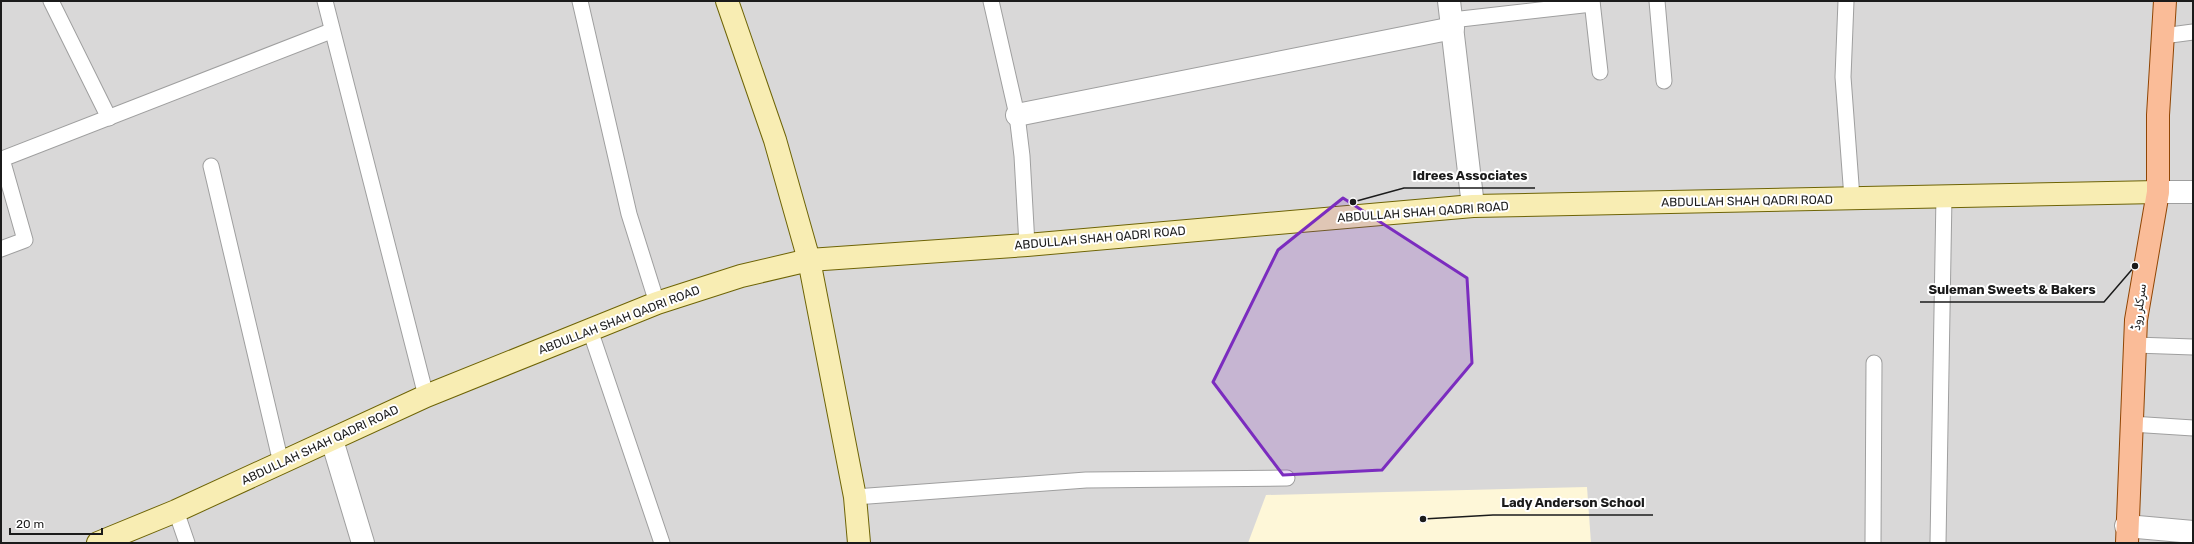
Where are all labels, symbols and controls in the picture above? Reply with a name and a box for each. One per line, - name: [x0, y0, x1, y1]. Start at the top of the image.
- callout: Idrees Associates: [1404, 163, 1535, 188]
- text: Idrees Associates: [1413, 168, 1527, 183]
- street label: ABDULLAH SHAH QADRI ROAD: [1661, 193, 1833, 209]
- street label: ABDULLAH SHAH QADRI ROAD: [1337, 199, 1509, 225]
- street label: ABDULLAH SHAH QADRI ROAD: [1014, 224, 1186, 252]
- callout: Suleman Sweets & Bakers: [1920, 277, 2104, 302]
- text: Suleman Sweets & Bakers: [1928, 282, 2096, 297]
- street label: ABDULLAH SHAH QADRI ROAD: [536, 283, 702, 357]
- street label: سرکلر روڈ: [2128, 283, 2150, 331]
- street label: ABDULLAH SHAH QADRI ROAD: [239, 402, 401, 488]
- callout: Lady Anderson School: [1493, 490, 1653, 515]
- text: Lady Anderson School: [1501, 495, 1645, 510]
- scale bar: [10, 510, 102, 536]
- text: 20 m: [16, 517, 44, 531]

